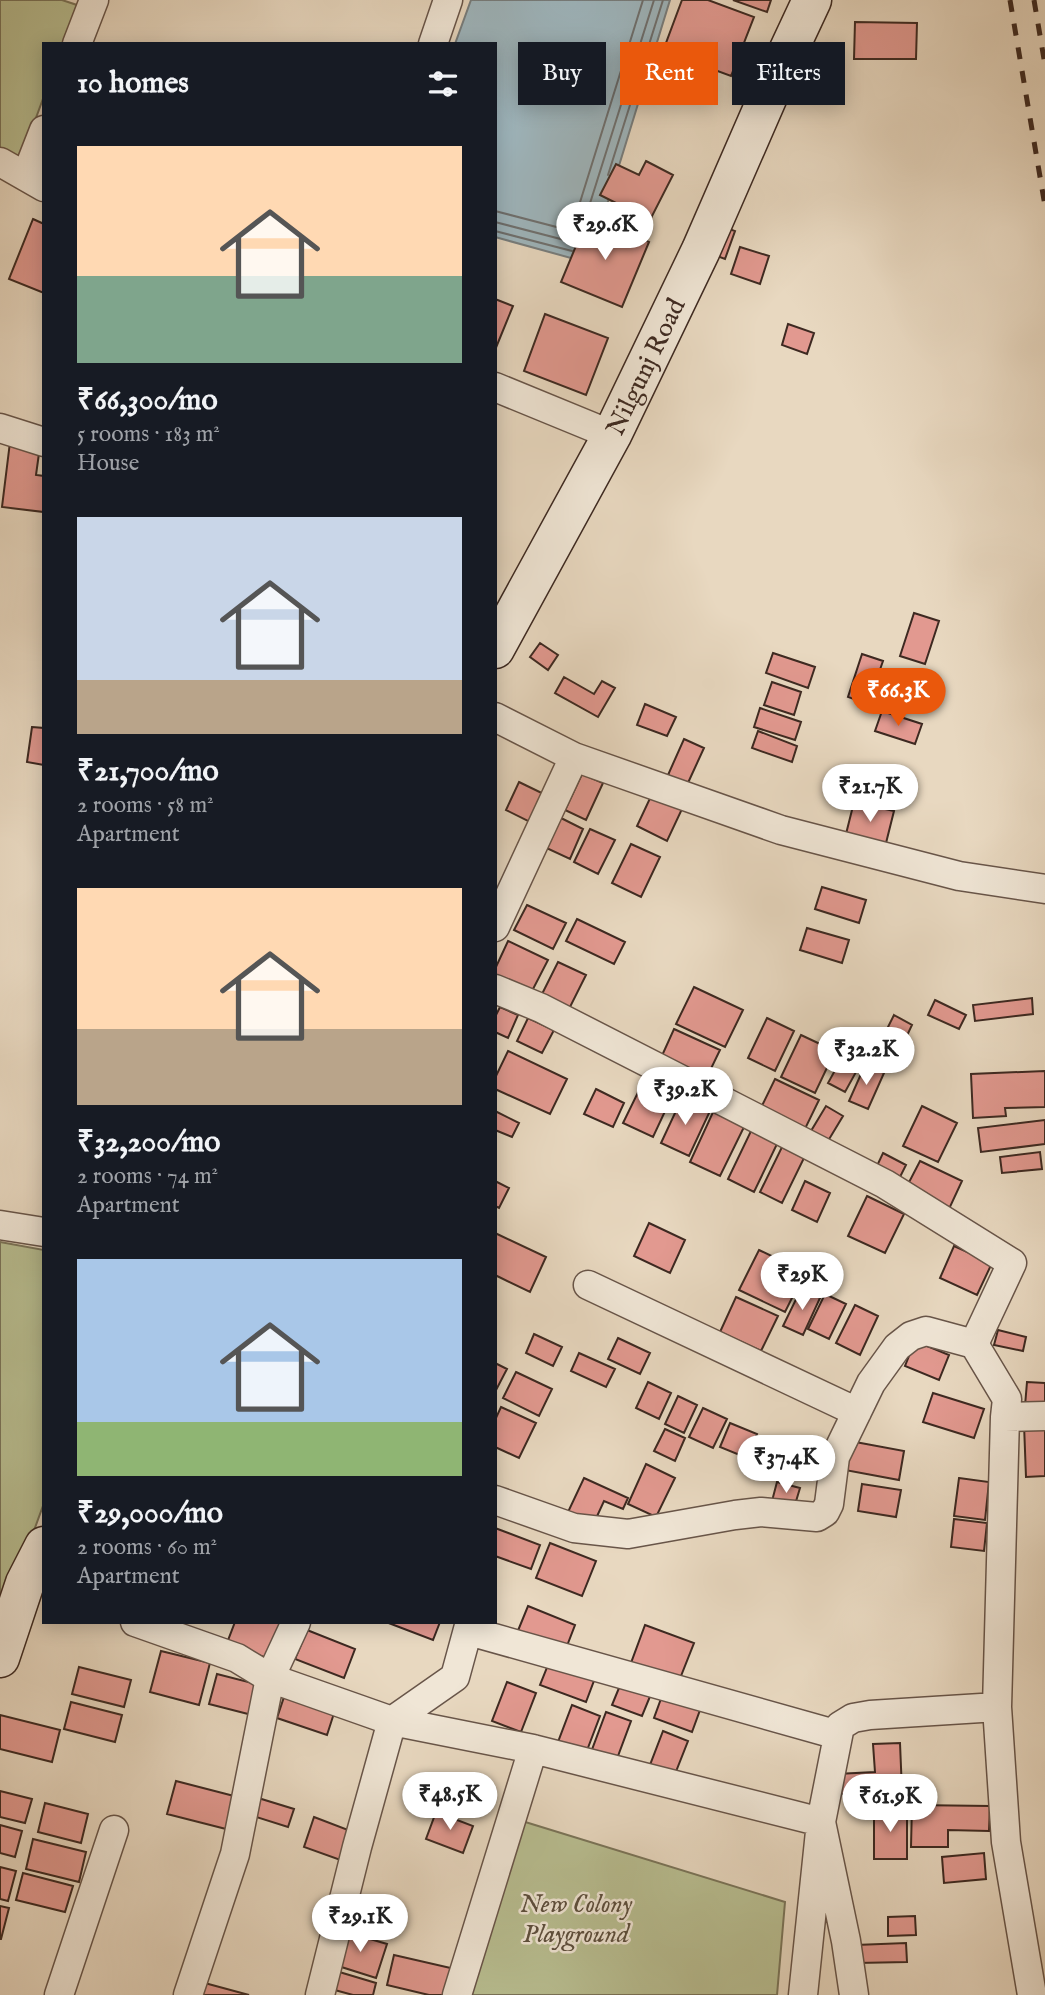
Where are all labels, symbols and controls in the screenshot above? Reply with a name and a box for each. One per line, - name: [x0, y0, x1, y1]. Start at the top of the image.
- chip: Buy: [518, 42, 606, 105]
- chip: Rent: [620, 42, 718, 105]
- chip: Filters: [732, 42, 845, 105]
- text: 10 homes: [77, 65, 189, 103]
- icon: filters: [424, 65, 462, 103]
- icon: home: [207, 191, 333, 317]
- pin: ₹29.6K: [548, 202, 662, 262]
- text: ₹29.6K: [572, 210, 638, 239]
- street label: Nilgunj Road: [599, 293, 693, 441]
- text: ₹66,300/mo: [77, 382, 218, 420]
- text: 5 rooms · 183 m²: [77, 420, 220, 449]
- text: House: [77, 449, 139, 478]
- icon: home: [207, 562, 333, 688]
- pin: ₹66.3K: [841, 668, 955, 728]
- text: ₹66.3K: [867, 676, 929, 705]
- text: ₹21,700/mo: [77, 753, 219, 791]
- pin: ₹21.7K: [813, 764, 927, 824]
- text: ₹21.7K: [838, 772, 902, 801]
- text: 2 rooms · 58 m²: [77, 791, 214, 820]
- text: Apartment: [77, 820, 180, 849]
- icon: home: [207, 933, 333, 1059]
- pin: ₹32.2K: [809, 1028, 923, 1087]
- text: ₹32.2K: [834, 1035, 898, 1064]
- pin: ₹39.2K: [628, 1068, 742, 1127]
- text: ₹39.2K: [653, 1075, 717, 1104]
- text: ₹32,200/mo: [77, 1124, 220, 1162]
- text: 2 rooms · 74 m²: [77, 1162, 218, 1191]
- text: Apartment: [77, 1191, 180, 1220]
- pin: ₹29K: [761, 1252, 843, 1312]
- text: ₹29K: [777, 1260, 827, 1289]
- icon: home: [207, 1304, 333, 1430]
- pin: ₹37.4K: [729, 1436, 843, 1495]
- text: ₹37.4K: [753, 1443, 819, 1472]
- text: ₹29,000/mo: [77, 1495, 223, 1533]
- text: 2 rooms · 60 m²: [77, 1533, 217, 1562]
- text: Apartment: [77, 1562, 180, 1591]
- pin: ₹48.5K: [393, 1772, 507, 1832]
- pin: ₹61.9K: [833, 1774, 947, 1834]
- text: ₹48.5K: [418, 1780, 482, 1809]
- text: ₹61.9K: [859, 1782, 921, 1811]
- park label: New Colony Playground: [520, 1888, 632, 1952]
- pin: ₹29.1K: [303, 1895, 417, 1954]
- text: ₹29.1K: [328, 1902, 392, 1931]

